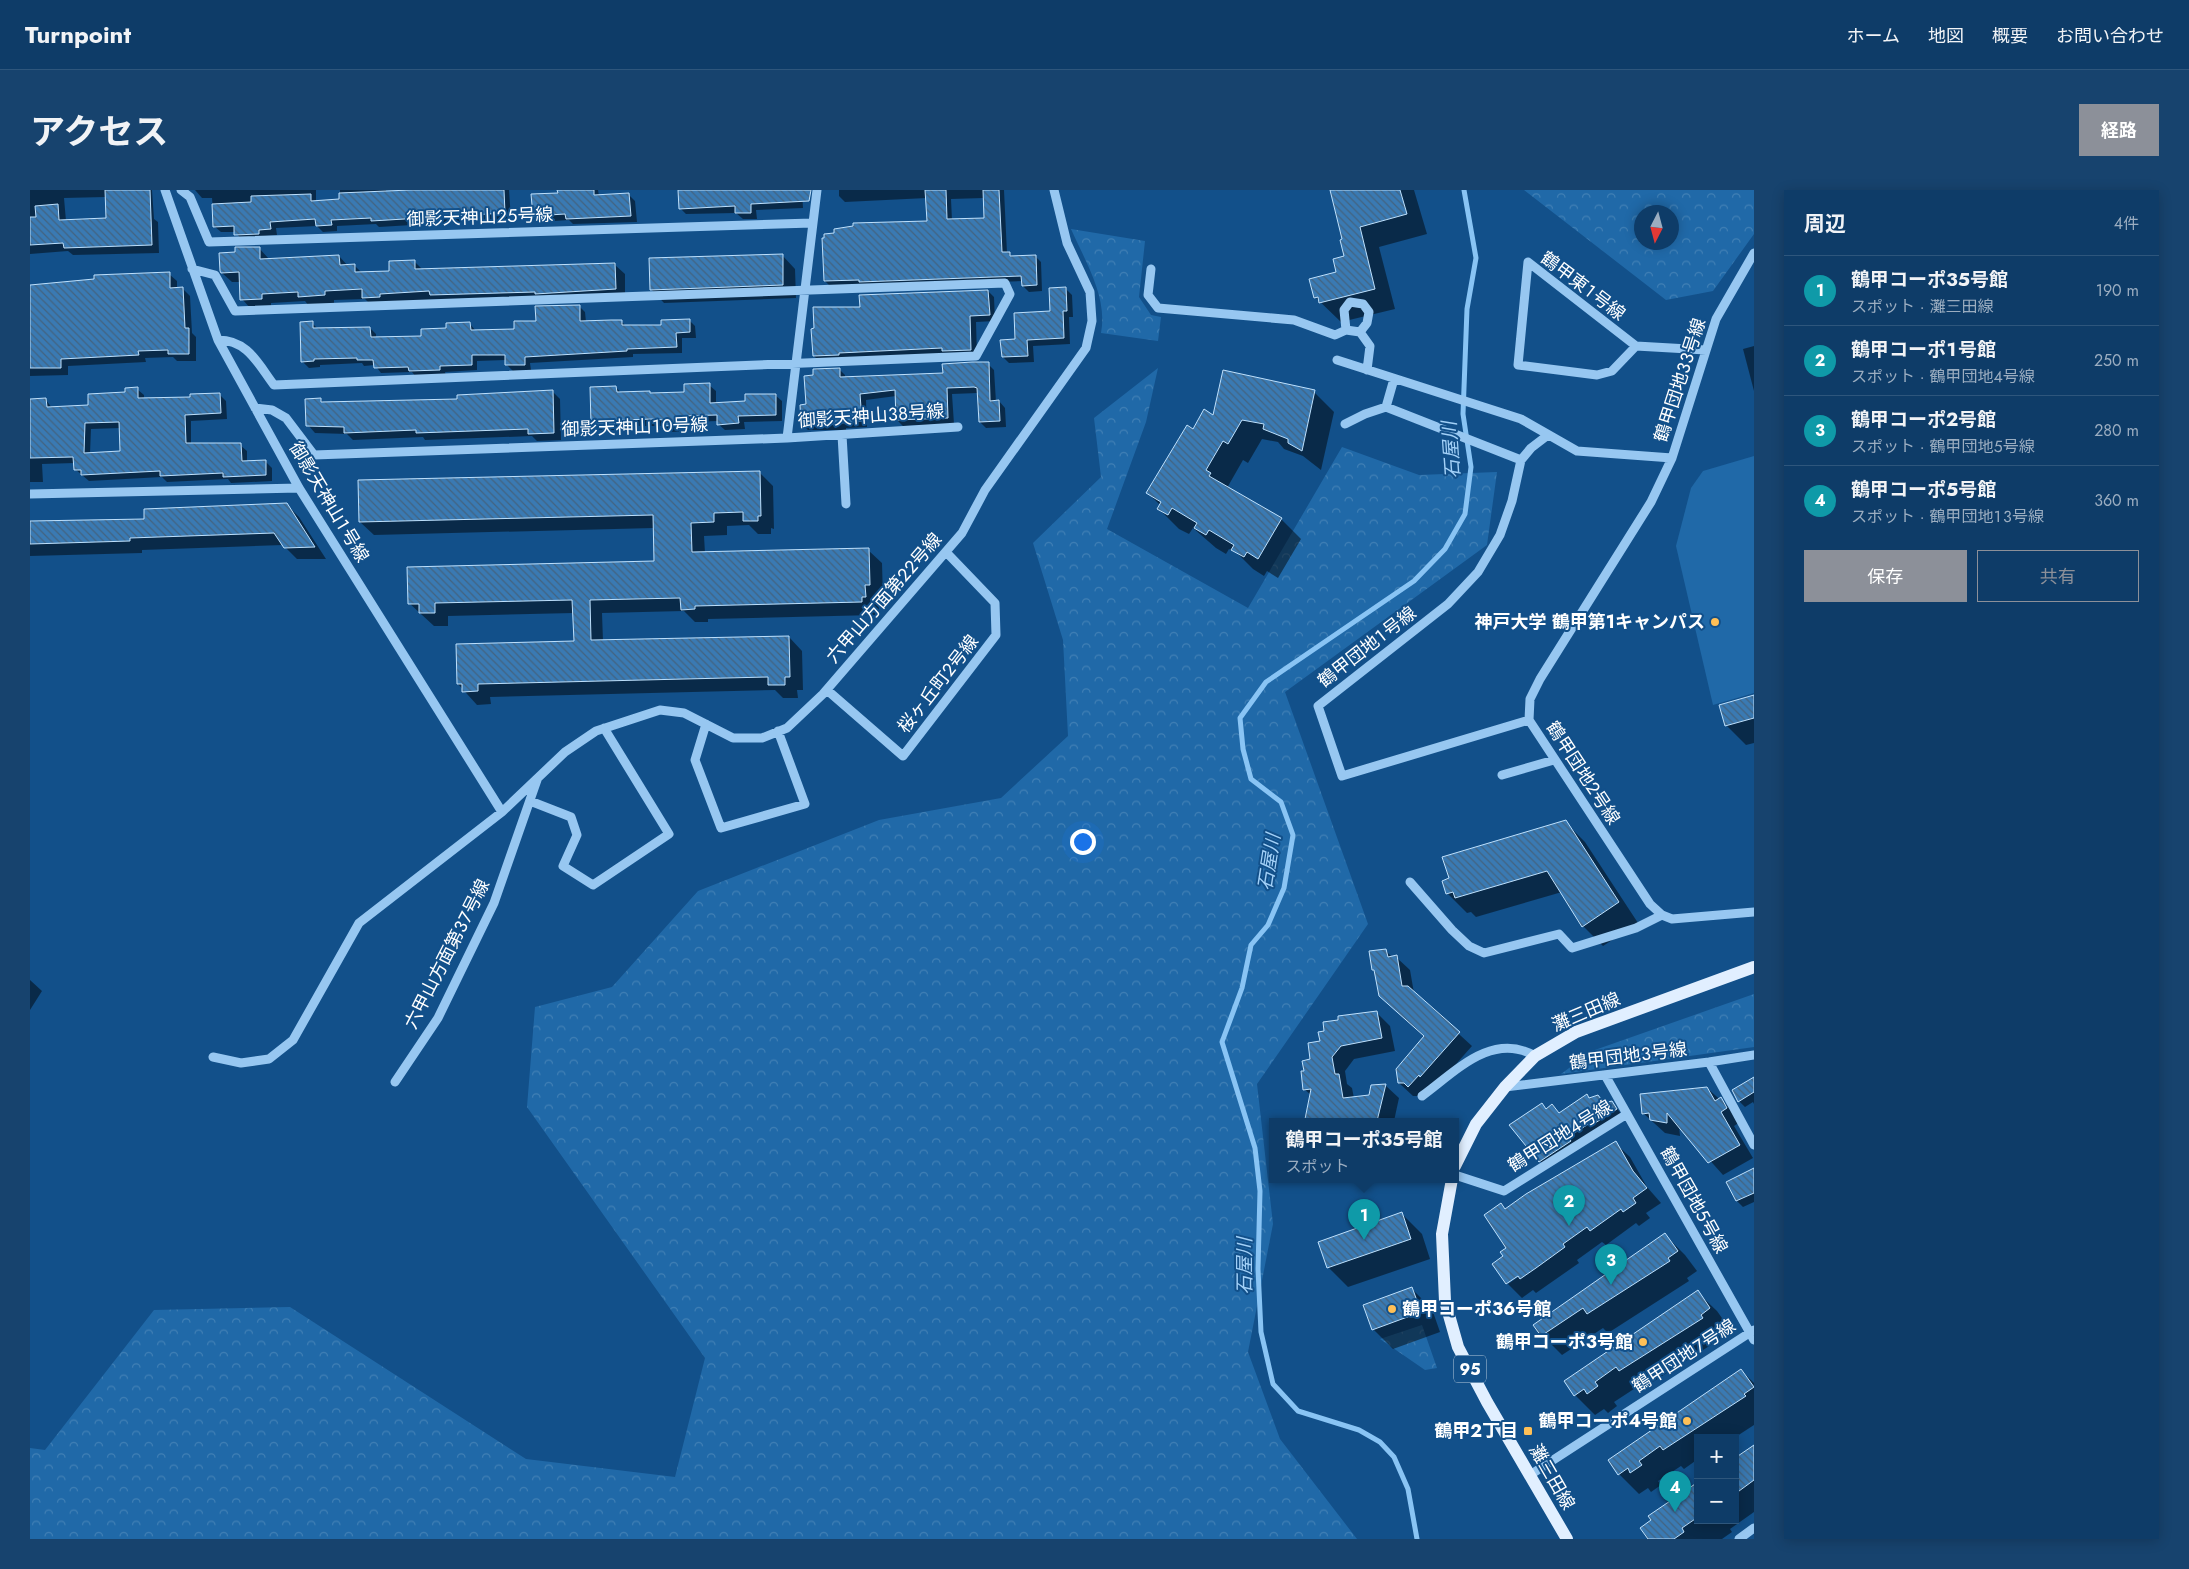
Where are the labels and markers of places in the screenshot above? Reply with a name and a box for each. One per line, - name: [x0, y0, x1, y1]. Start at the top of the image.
- place label: 神戸大学 鶴甲第1キャンパス: [1474, 609, 1705, 635]
- marker: 神戸大学 鶴甲第1キャンパス: [1709, 616, 1721, 628]
- pin: 2: [1553, 1185, 1585, 1226]
- pin: 1: [1348, 1199, 1380, 1240]
- pin: 3: [1595, 1244, 1627, 1285]
- place label: 鶴甲コーポ36号館: [1402, 1296, 1551, 1322]
- marker: 鶴甲コーポ36号館: [1386, 1303, 1398, 1315]
- place label: 鶴甲コーポ3号館: [1496, 1329, 1633, 1355]
- marker: 鶴甲コーポ3号館: [1637, 1336, 1649, 1348]
- place label: 鶴甲コーポ4号館: [1538, 1408, 1677, 1434]
- marker: 鶴甲コーポ4号館: [1681, 1415, 1693, 1427]
- place label: 鶴甲2丁目: [1434, 1418, 1518, 1444]
- marker: 鶴甲2丁目: [1522, 1425, 1534, 1437]
- pin: 4: [1659, 1471, 1691, 1512]

